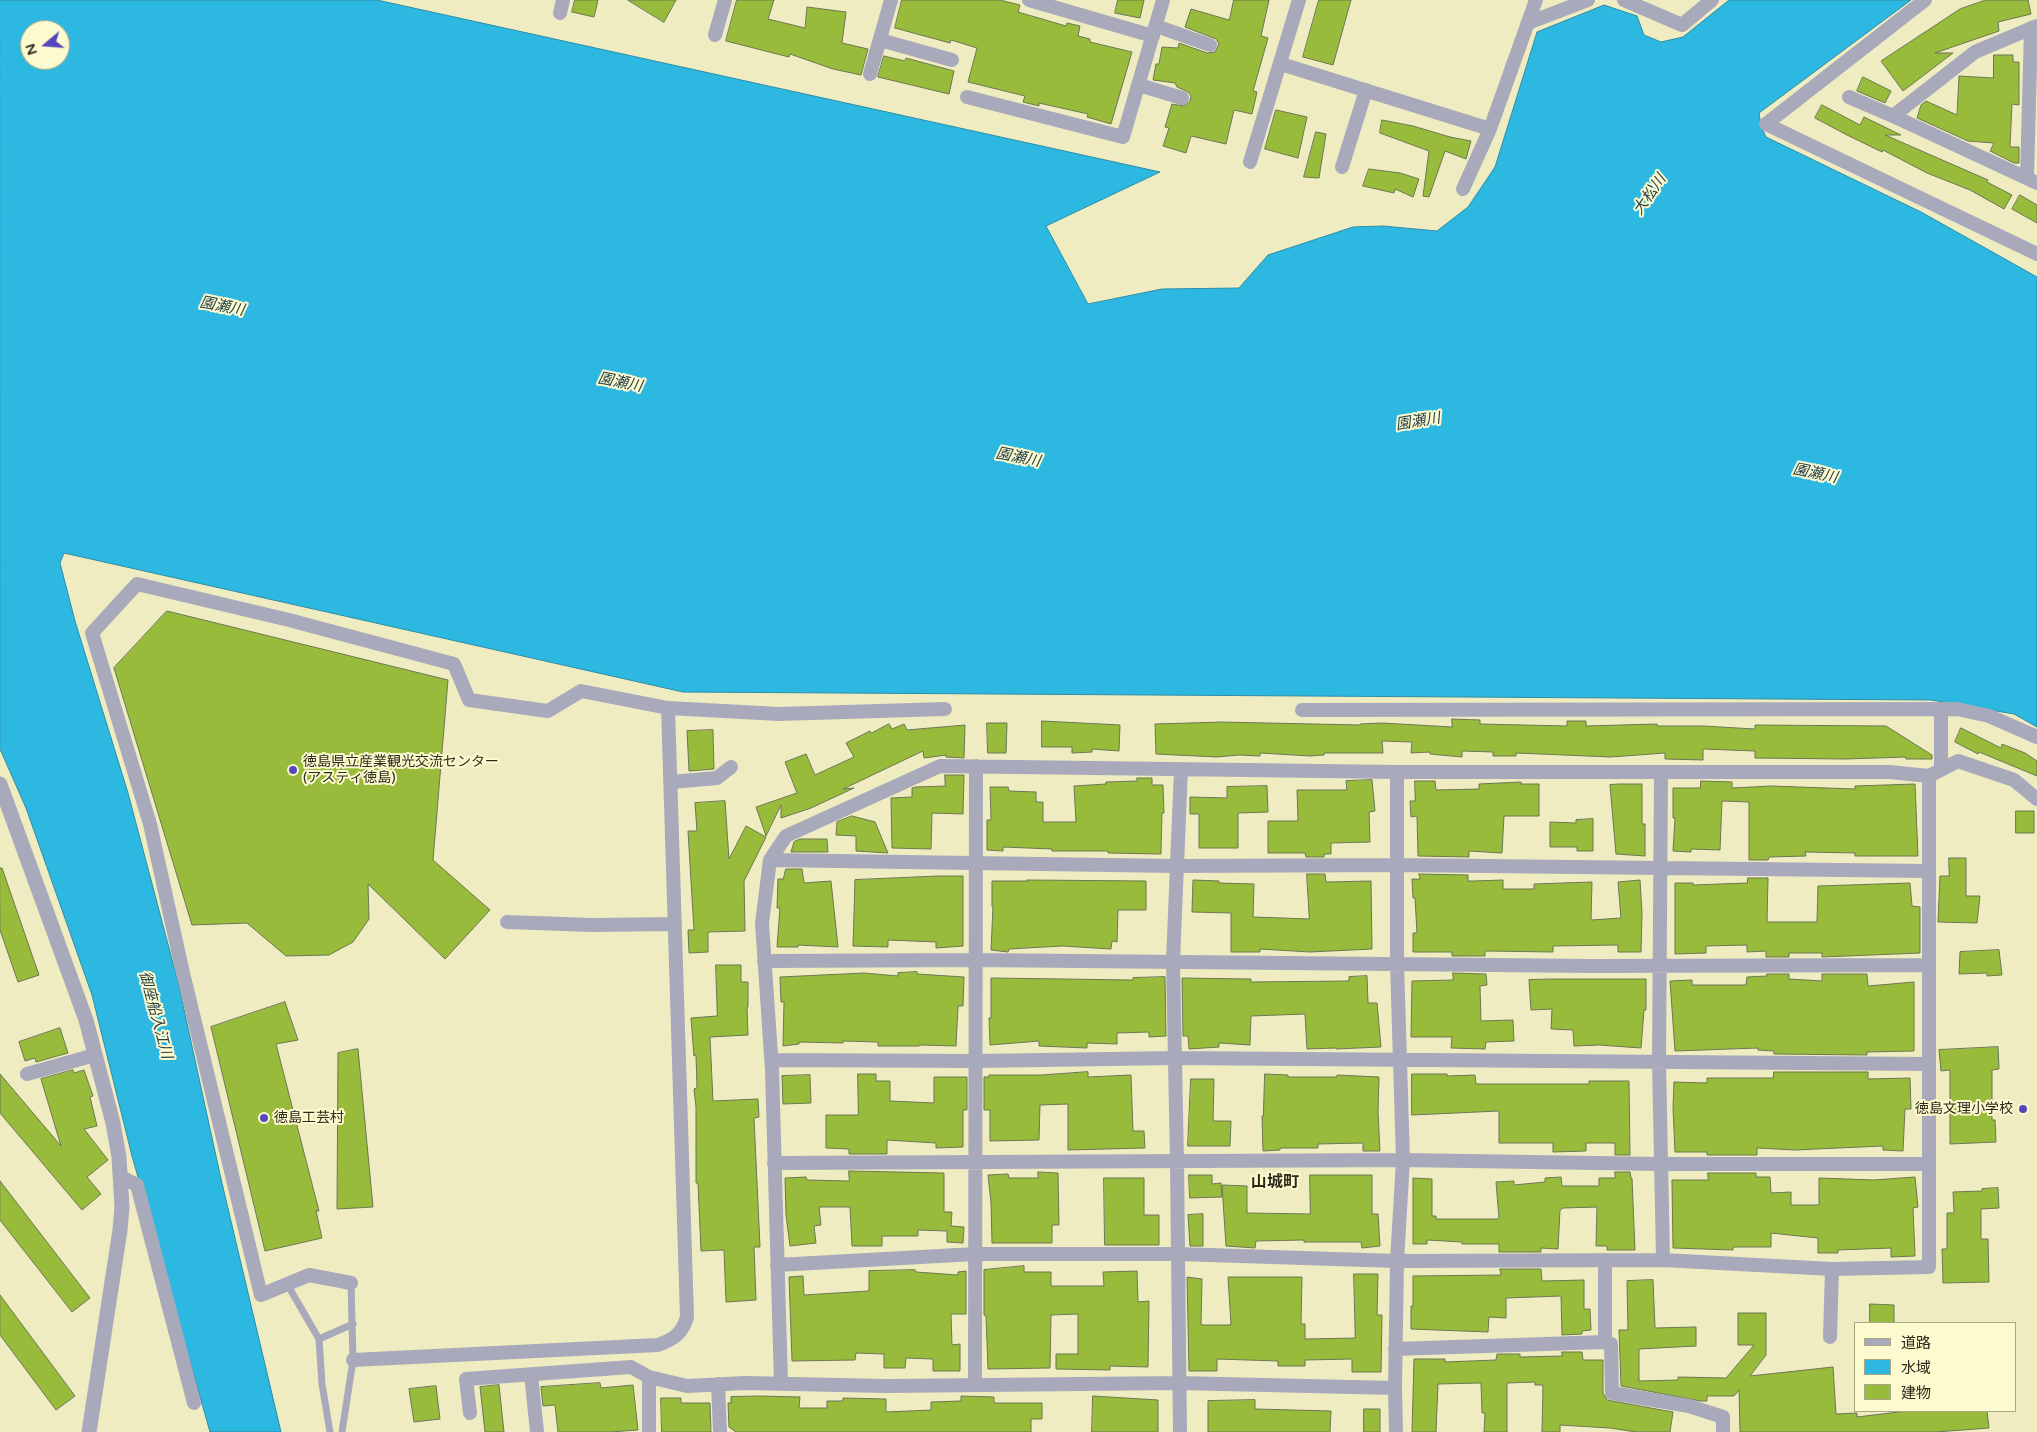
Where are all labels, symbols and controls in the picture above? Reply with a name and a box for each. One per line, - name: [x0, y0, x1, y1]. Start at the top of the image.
- north arrow: [20, 20, 70, 70]
- text: N: [21, 42, 41, 57]
- water label: 大松川: [1630, 171, 1670, 219]
- water label: 園瀬川: [198, 294, 246, 320]
- water label: 園瀬川: [596, 370, 644, 396]
- water label: 園瀬川: [1394, 410, 1442, 434]
- water label: 園瀬川: [994, 445, 1042, 471]
- water label: 園瀬川: [1791, 461, 1839, 487]
- place label: 徳島県立産業観光交流センター (アスティ徳島): [303, 754, 499, 786]
- marker: 徳島県立産業観光交流センター (アスティ徳島): [287, 764, 299, 776]
- water label: 御座船入江川: [135, 969, 175, 1061]
- place label: 徳島文理小学校: [1915, 1101, 2013, 1117]
- marker: 徳島文理小学校: [2017, 1103, 2029, 1115]
- place label: 徳島工芸村: [274, 1110, 344, 1126]
- marker: 徳島工芸村: [258, 1112, 270, 1124]
- district label: 山城町: [1251, 1173, 1299, 1193]
- legend: [1854, 1322, 2017, 1412]
- text: 道路: [1901, 1334, 1931, 1352]
- text: 水域: [1901, 1359, 1931, 1377]
- text: 建物: [1901, 1384, 1931, 1402]

